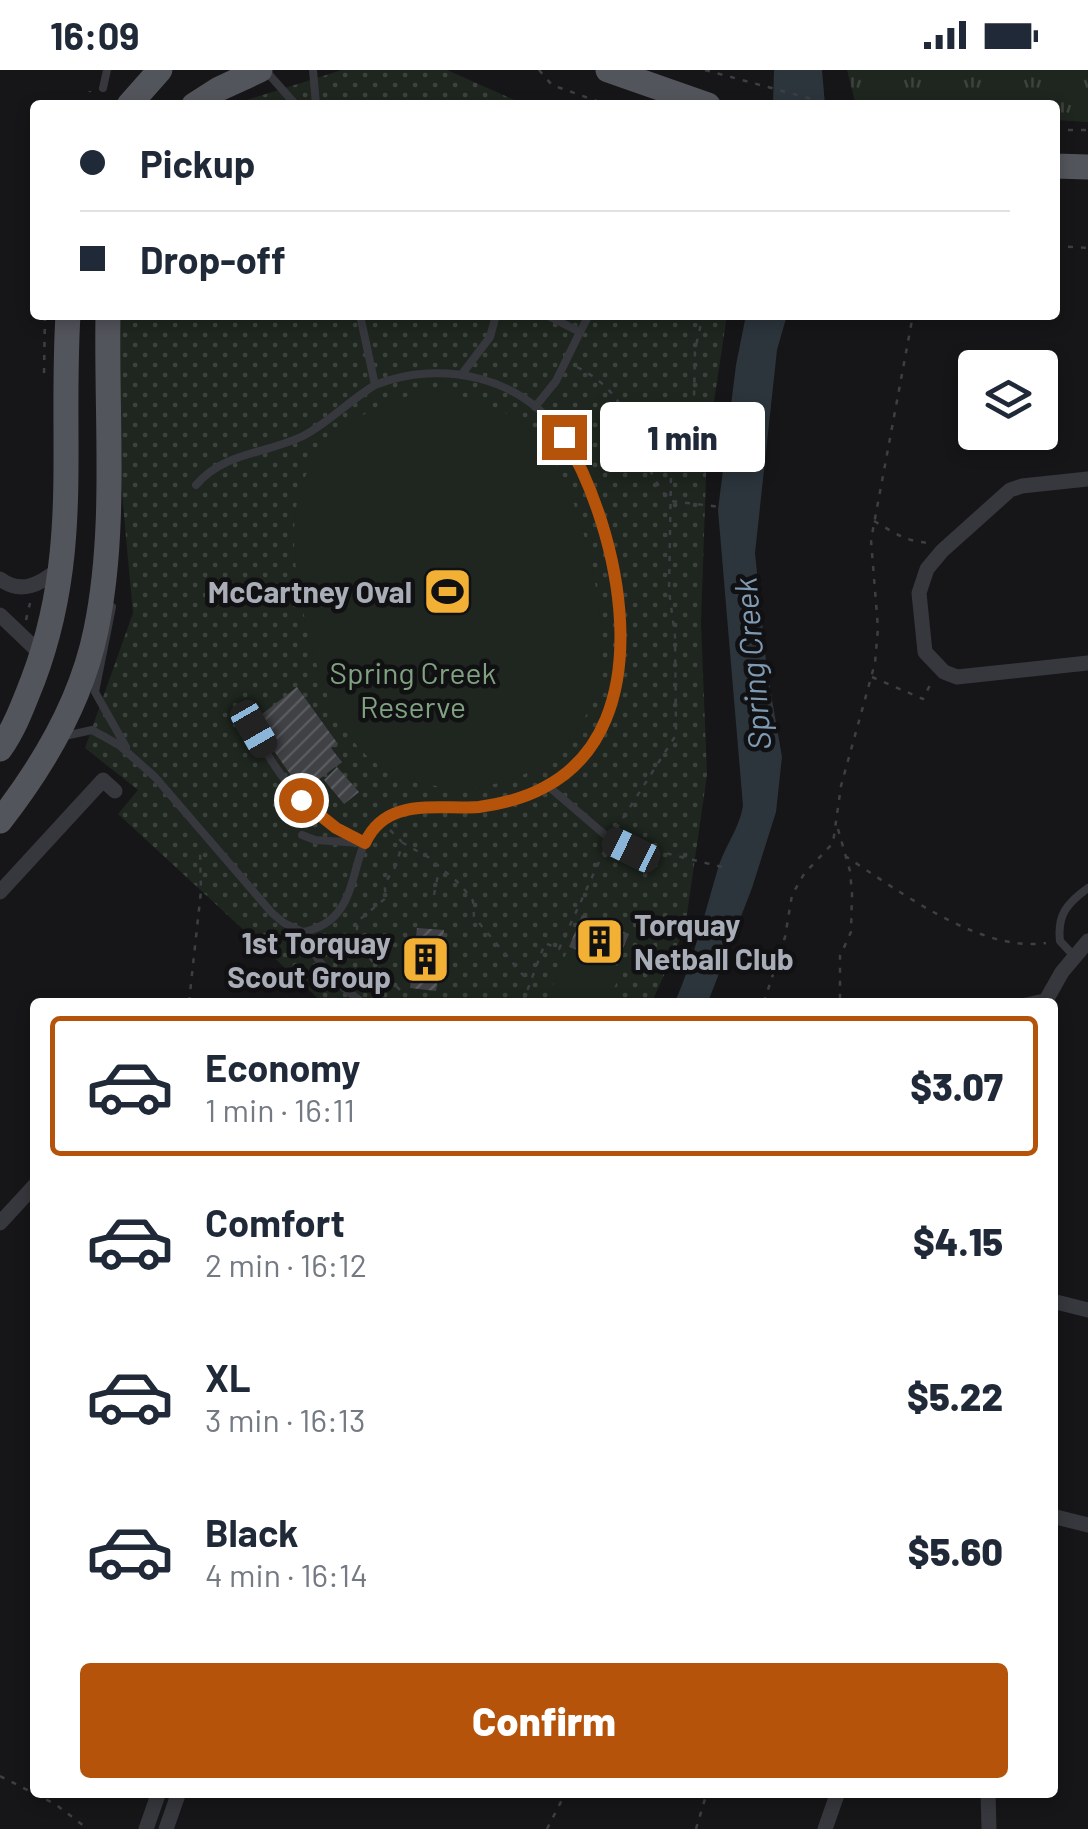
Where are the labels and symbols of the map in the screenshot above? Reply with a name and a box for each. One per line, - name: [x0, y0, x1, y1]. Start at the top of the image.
- callout: 1 min: [599, 402, 764, 472]
- route end: [542, 415, 587, 460]
- sports icon: McCartney Oval: [421, 565, 473, 617]
- place label: McCartney Oval: [208, 573, 412, 609]
- water label: Spring Creek: [725, 576, 777, 752]
- park label: Spring Creek Reserve: [330, 654, 496, 724]
- car: [226, 696, 282, 762]
- route start: [279, 778, 324, 823]
- car: [597, 823, 665, 877]
- place label: Torquay Netball Club: [634, 906, 794, 976]
- building icon: Torquay Netball Club: [573, 915, 625, 967]
- place label: 1st Torquay Scout Group: [227, 924, 391, 994]
- building icon: 1st Torquay Scout Group: [400, 933, 452, 985]

